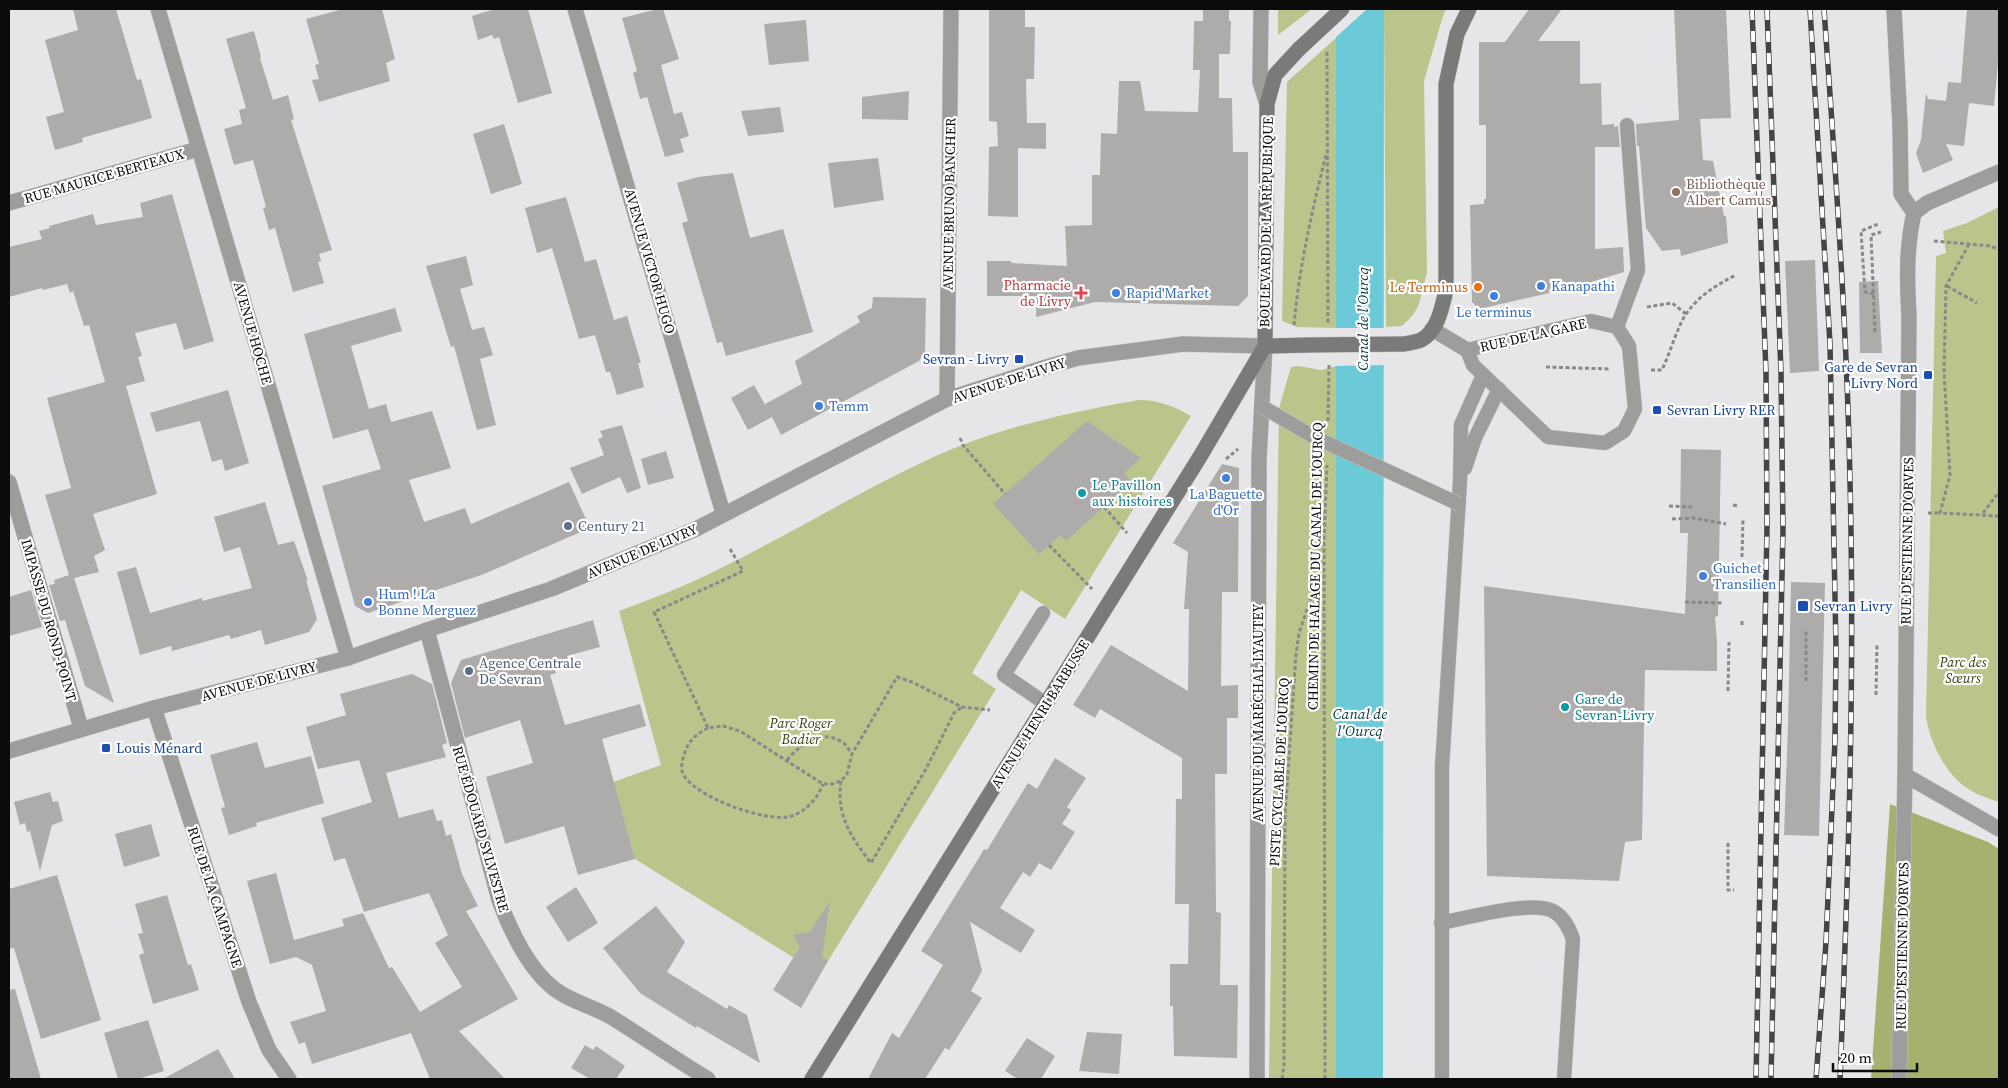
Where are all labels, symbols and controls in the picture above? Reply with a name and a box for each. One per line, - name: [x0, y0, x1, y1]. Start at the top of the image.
- street label: BOULEVARD DE LA RÉPUBLIQUE: [1254, 117, 1278, 327]
- street label: AVENUE BRUNO BANCHER: [937, 118, 961, 290]
- street label: RUE MAURICE BERTEAUX: [22, 144, 186, 208]
- place label: Bibliothèque Albert Camus: [1686, 174, 1771, 210]
- street label: AVENUE VICTOR HUGO: [620, 186, 680, 336]
- marker: Bibliothèque Albert Camus: [1670, 186, 1682, 198]
- water label: Canal de l'Ourcq: [1352, 267, 1373, 371]
- place label: Pharmacie de Livry: [1003, 275, 1072, 311]
- place label: Kanapathi: [1551, 276, 1615, 296]
- place label: Le Terminus: [1390, 277, 1468, 297]
- street label: AVENUE HOCHE: [229, 279, 277, 387]
- marker: Kanapathi: [1535, 280, 1547, 292]
- marker: Le Terminus: [1472, 281, 1484, 293]
- place label: Rapid'Market: [1126, 283, 1209, 303]
- marker: Pharmacie de Livry: [1075, 287, 1087, 299]
- marker: Rapid'Market: [1110, 287, 1122, 299]
- marker: Le terminus: [1488, 290, 1500, 302]
- place label: Le terminus: [1456, 302, 1532, 322]
- street label: RUE DE LA GARE: [1478, 313, 1588, 357]
- place label: Sevran - Livry: [923, 349, 1010, 369]
- street label: AVENUE DE LIVRY: [950, 352, 1069, 408]
- marker: Sevran - Livry: [1013, 353, 1025, 365]
- place label: Gare de Sevran Livry Nord: [1824, 357, 1919, 393]
- marker: Gare de Sevran Livry Nord: [1922, 369, 1934, 381]
- place label: Temm: [829, 396, 869, 416]
- marker: Temm: [813, 400, 825, 412]
- place label: Sevran Livry RER: [1667, 400, 1775, 420]
- marker: Sevran Livry RER: [1651, 404, 1663, 416]
- street label: CHEMIN DE HALAGE DU CANAL DE L'OURCQ: [1302, 422, 1328, 710]
- street label: RUE D'ESTIENNE D'ORVES: [1896, 457, 1918, 625]
- marker: La Baguette d'Or: [1220, 472, 1232, 484]
- place label: Le Pavillon aux histoires: [1092, 475, 1172, 511]
- place label: La Baguette d'Or: [1189, 484, 1263, 520]
- marker: Le Pavillon aux histoires: [1076, 487, 1088, 499]
- place label: Century 21: [578, 516, 646, 536]
- street label: AVENUE DE LIVRY: [584, 519, 701, 583]
- marker: Century 21: [562, 520, 574, 532]
- street label: IMPASSE DU ROND-POINT: [16, 536, 82, 704]
- place label: Guichet Transilien: [1713, 558, 1777, 594]
- marker: Guichet Transilien: [1697, 570, 1709, 582]
- place label: Hum ! La Bonne Merguez: [378, 584, 477, 620]
- marker: Hum ! La Bonne Merguez: [362, 596, 374, 608]
- place label: Sevran Livry: [1814, 596, 1893, 616]
- marker: Sevran Livry: [1796, 599, 1810, 613]
- street label: AVENUE DU MARÉCHAL LYAUTEY: [1248, 604, 1268, 822]
- street label: AVENUE HENRI BARBUSSE: [986, 636, 1094, 792]
- park label: Parc des Sœurs: [1938, 652, 1988, 688]
- place label: Agence Centrale De Sevran: [479, 653, 581, 689]
- street label: AVENUE DE LIVRY: [199, 656, 319, 706]
- marker: Agence Centrale De Sevran: [463, 665, 475, 677]
- street label: PISTE CYCLABLE DE L'OURCQ: [1264, 677, 1294, 867]
- place label: Gare de Sevran-Livry: [1575, 689, 1655, 725]
- marker: Gare de Sevran-Livry: [1559, 701, 1571, 713]
- water label: Canal de l'Ourcq: [1333, 703, 1387, 741]
- park label: Parc Roger Badier: [769, 713, 833, 749]
- place label: Louis Ménard: [116, 738, 202, 758]
- marker: Louis Ménard: [100, 742, 112, 754]
- street label: RUE ÉDOUARD SYLVESTRE: [448, 743, 514, 915]
- street label: RUE DE LA CAMPAGNE: [183, 824, 247, 970]
- street label: RUE D'ESTIENNE D'ORVES: [1891, 862, 1913, 1030]
- scale bar: [1833, 1040, 1917, 1072]
- text: 20 m: [1840, 1047, 1872, 1068]

